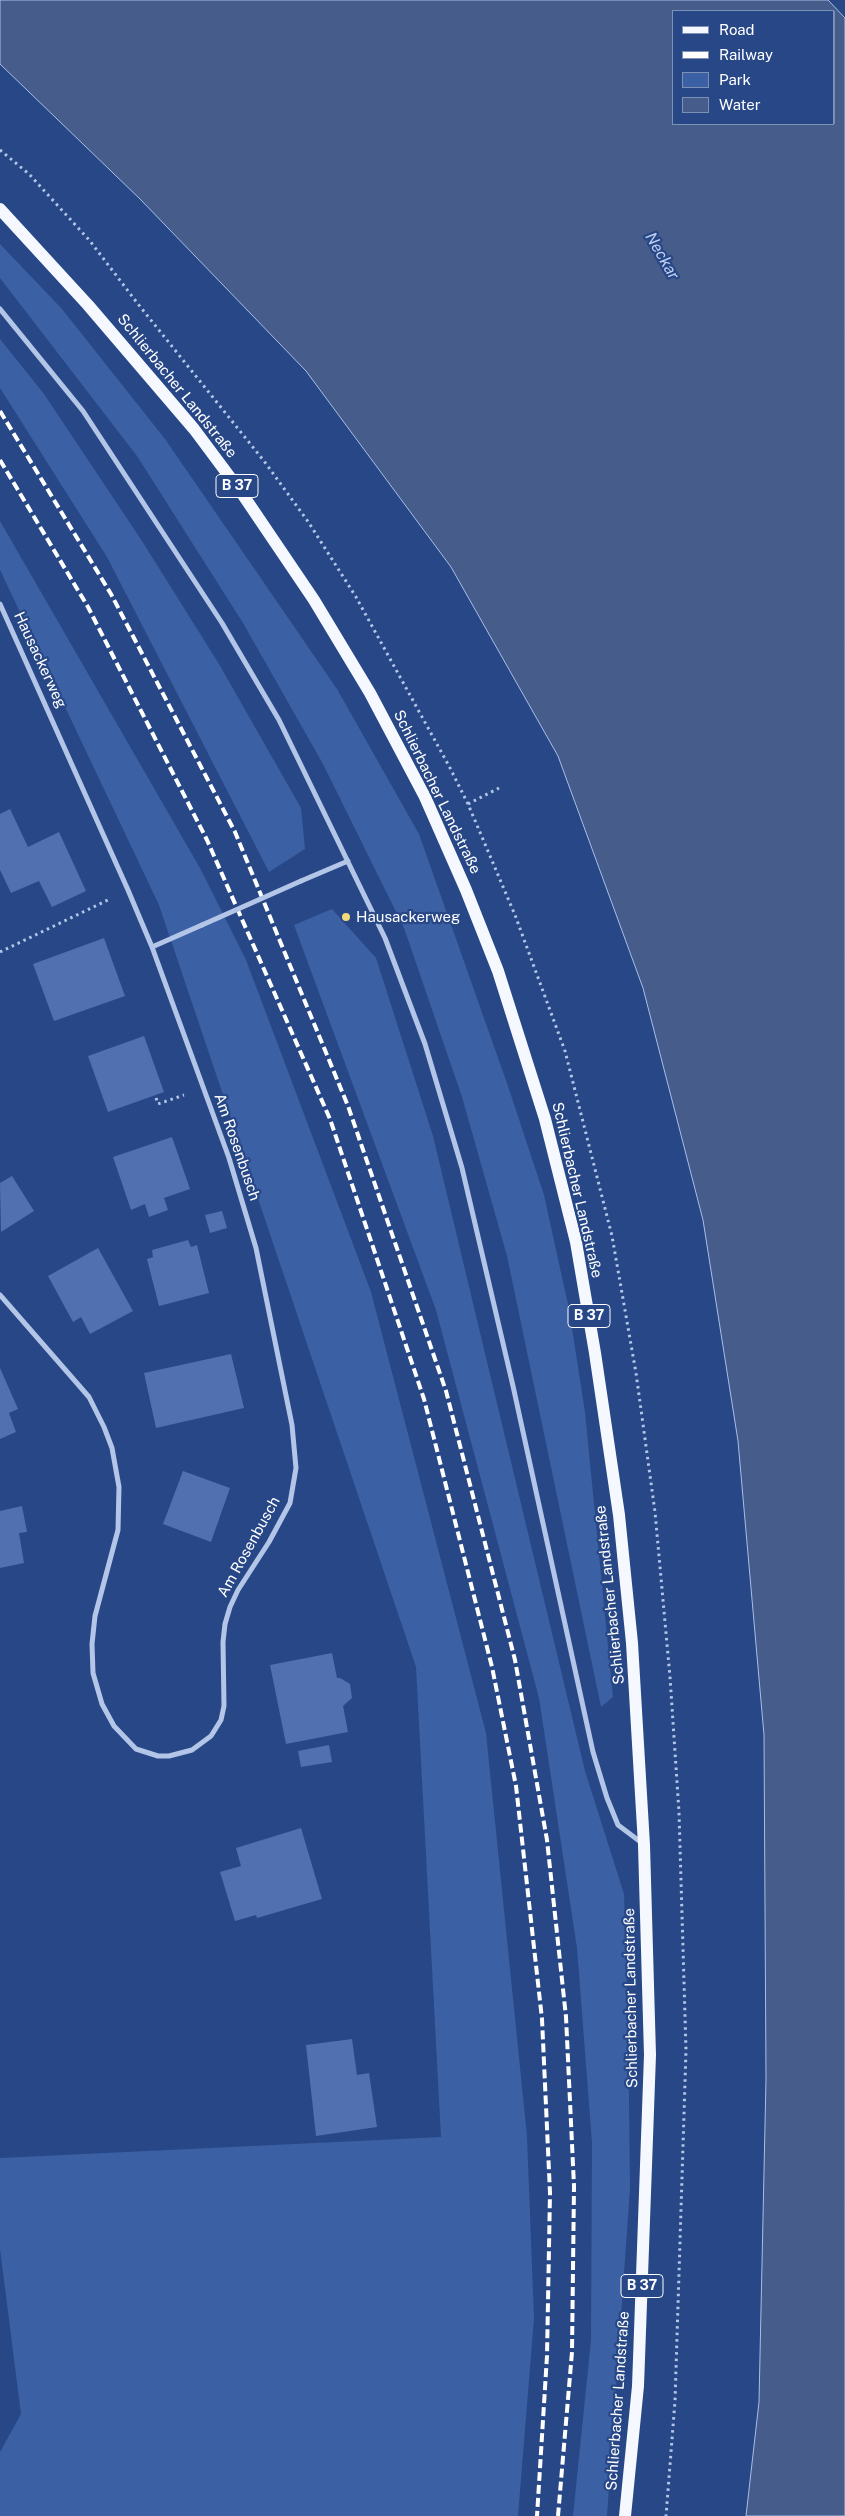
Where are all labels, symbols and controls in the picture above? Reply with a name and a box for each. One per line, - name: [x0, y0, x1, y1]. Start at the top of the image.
- legend: [672, 10, 835, 125]
- text: Road: [719, 21, 755, 38]
- text: Railway: [719, 46, 773, 63]
- text: Park: [719, 71, 751, 88]
- text: Water: [719, 96, 761, 113]
- water label: Neckar: [641, 229, 683, 283]
- street label: Schlierbacher Landstraße: [113, 310, 241, 462]
- road number: B 37: [216, 474, 258, 498]
- street label: Hausackerweg: [10, 609, 70, 711]
- street label: Schlierbacher Landstraße: [389, 707, 485, 877]
- place label: Hausackerweg: [356, 908, 460, 926]
- marker: Hausackerweg: [340, 911, 352, 923]
- street label: Am Rosenbusch: [210, 1091, 264, 1203]
- street label: Schlierbacher Landstraße: [548, 1100, 606, 1280]
- road number: B 37: [568, 1304, 610, 1328]
- street label: Am Rosenbusch: [214, 1494, 284, 1600]
- street label: Schlierbacher Landstraße: [592, 1505, 628, 1685]
- street label: Schlierbacher Landstraße: [620, 1908, 642, 2088]
- road number: B 37: [621, 2274, 663, 2298]
- street label: Schlierbacher Landstraße: [603, 2311, 633, 2491]

